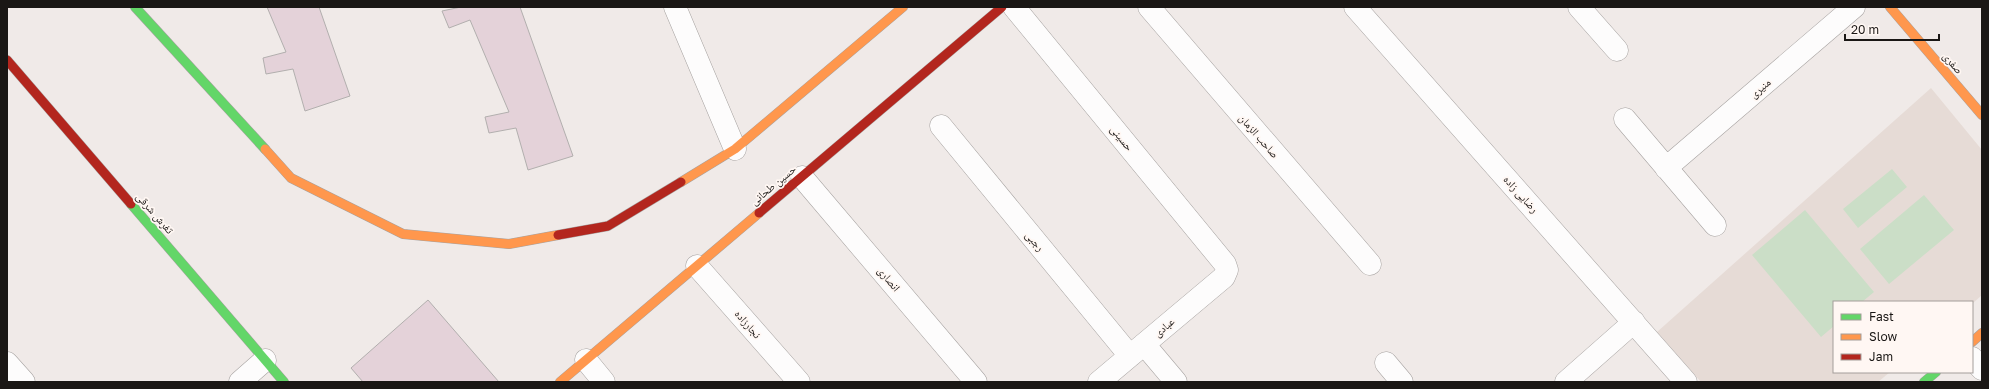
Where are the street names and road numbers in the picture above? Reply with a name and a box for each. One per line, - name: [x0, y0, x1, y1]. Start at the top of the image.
- street label: صفری: [1940, 49, 1966, 77]
- street label: منیری: [1747, 75, 1773, 101]
- street label: صاحب الزمان: [1236, 111, 1282, 161]
- street label: حسینی: [1107, 122, 1137, 154]
- street label: حسین طحانی: [747, 162, 799, 208]
- street label: رضایی زاده: [1501, 172, 1541, 216]
- street label: تفرش شرقی: [133, 189, 177, 237]
- street label: رجبی: [1023, 228, 1047, 254]
- street label: انصاری: [875, 264, 903, 294]
- street label: نجارزاده: [732, 307, 764, 341]
- street label: عبادی: [1151, 314, 1178, 340]

